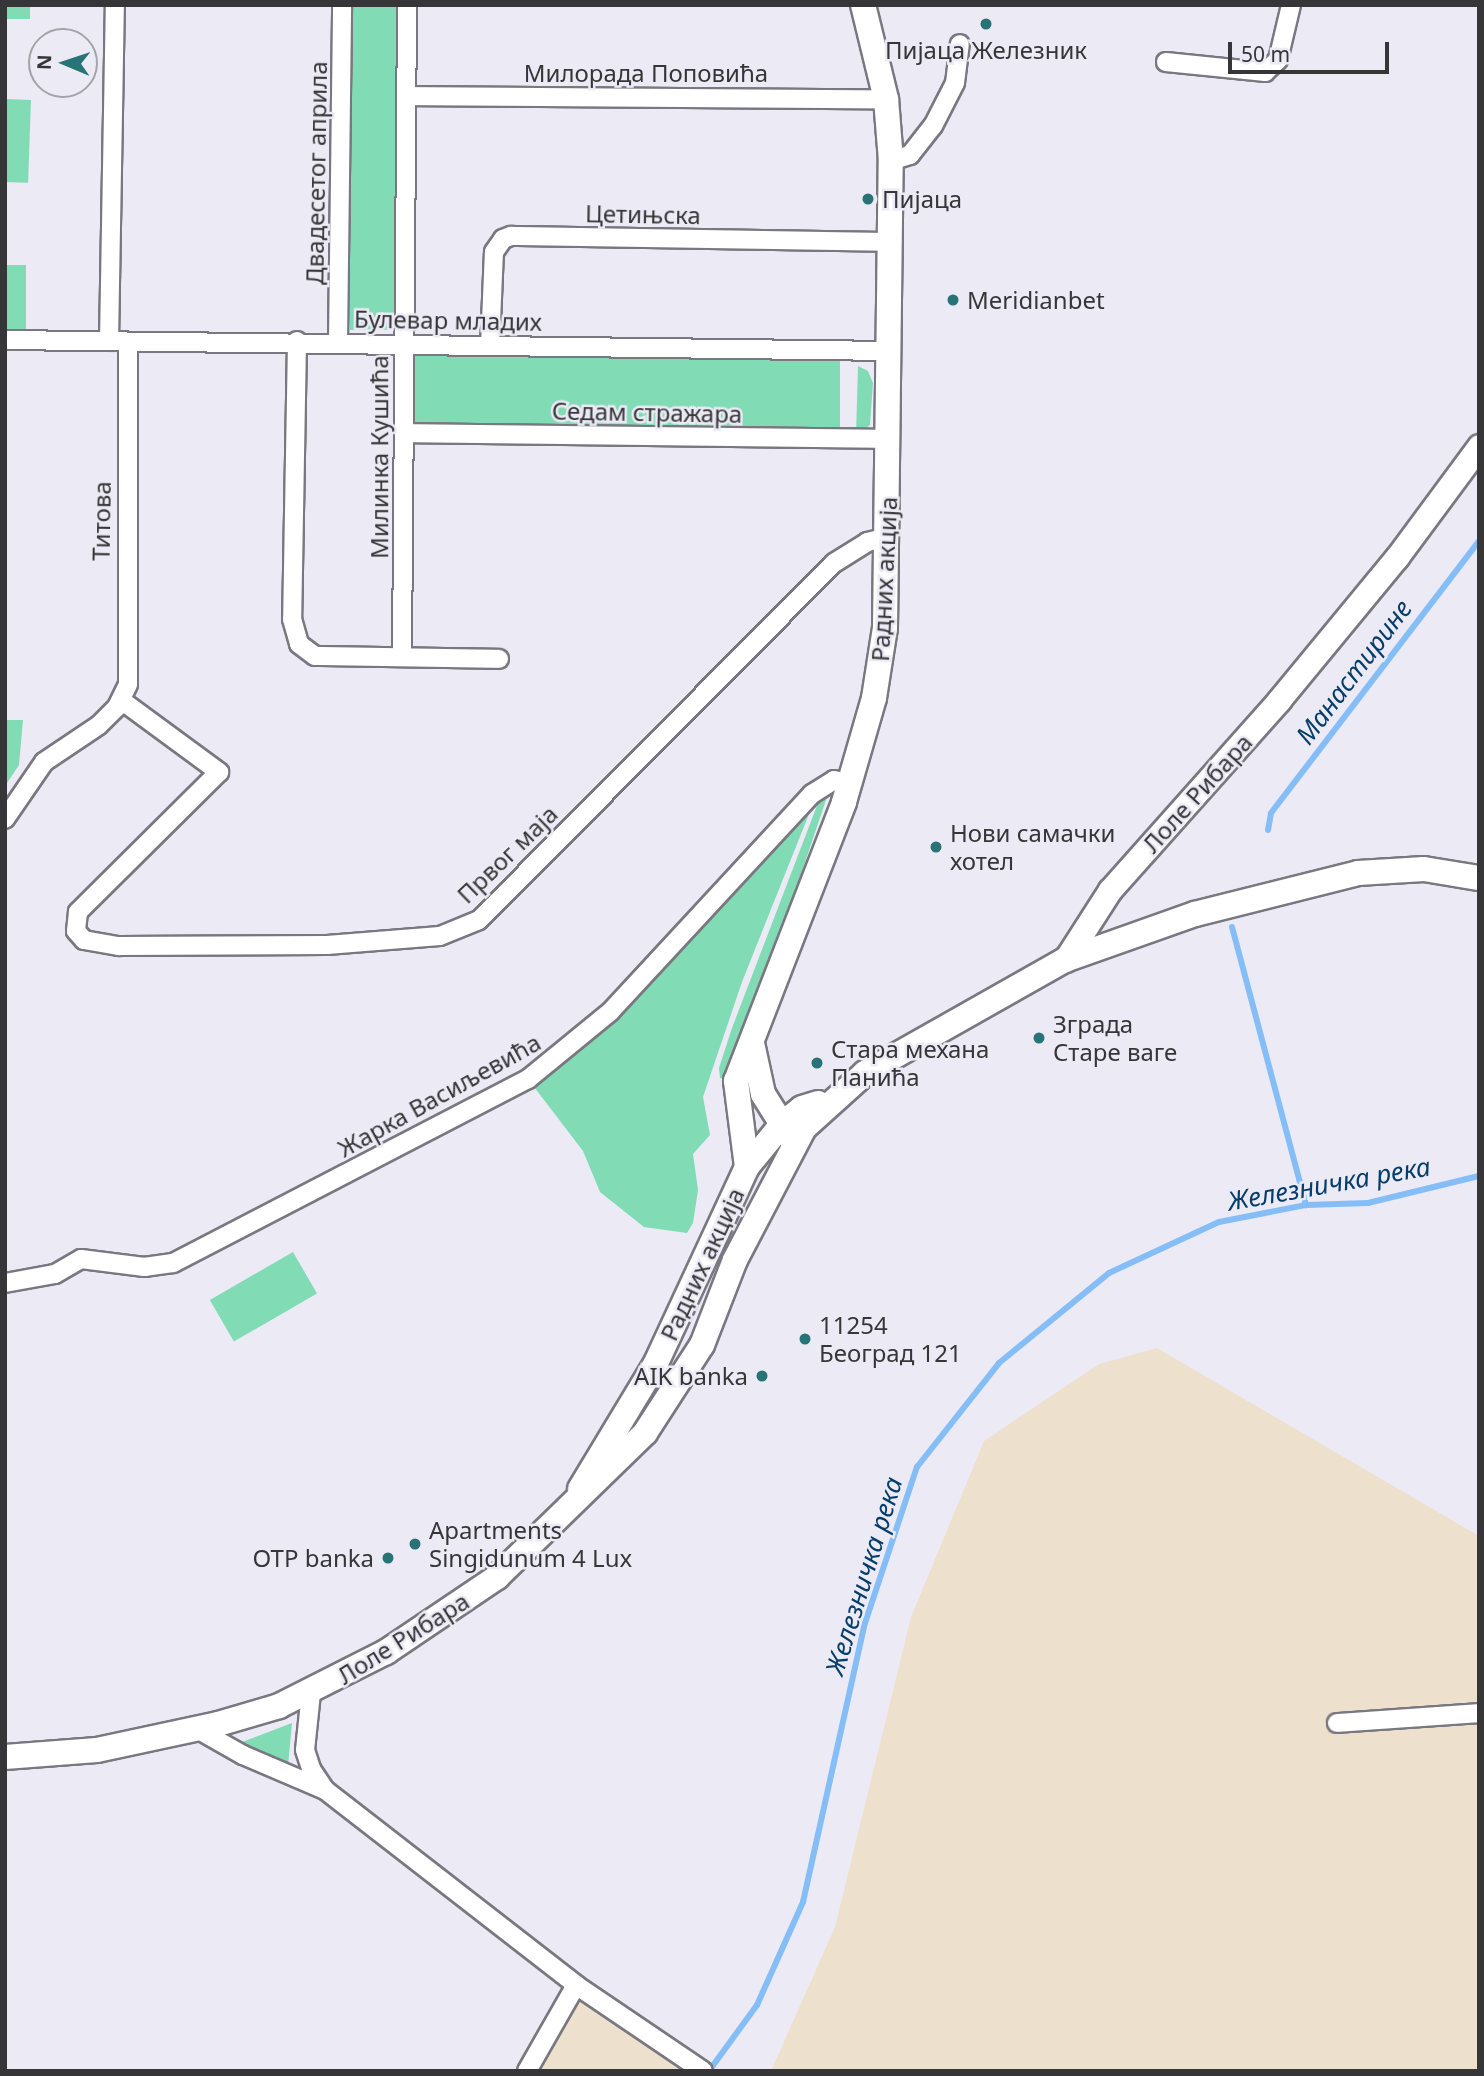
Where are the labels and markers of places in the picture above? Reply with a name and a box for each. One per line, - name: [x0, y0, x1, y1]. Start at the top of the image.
- marker: Пијаца Железник: [978, 16, 994, 32]
- place label: Пијаца Железник: [885, 36, 1087, 64]
- place label: Пијаца: [882, 185, 962, 213]
- marker: Пијаца: [860, 191, 876, 207]
- place label: Meridianbet: [967, 286, 1105, 314]
- marker: Meridianbet: [945, 292, 961, 308]
- place label: Нови самачки хотел: [950, 819, 1116, 875]
- marker: Нови самачки хотел: [928, 839, 944, 855]
- place label: Зграда Старе ваге: [1053, 1010, 1177, 1066]
- marker: Зграда Старе ваге: [1031, 1030, 1047, 1046]
- place label: Стара механа Панића: [831, 1035, 989, 1091]
- marker: Стара механа Панића: [809, 1055, 825, 1071]
- place label: 11254 Београд 121: [819, 1311, 962, 1367]
- marker: 11254 Београд 121: [797, 1331, 813, 1347]
- place label: AIK banka: [634, 1362, 748, 1390]
- marker: AIK banka: [754, 1368, 770, 1384]
- place label: Apartments Singidunum 4 Lux: [429, 1516, 632, 1572]
- marker: Apartments Singidunum 4 Lux: [407, 1536, 423, 1552]
- place label: OTP banka: [253, 1544, 374, 1572]
- marker: OTP banka: [380, 1550, 396, 1566]

